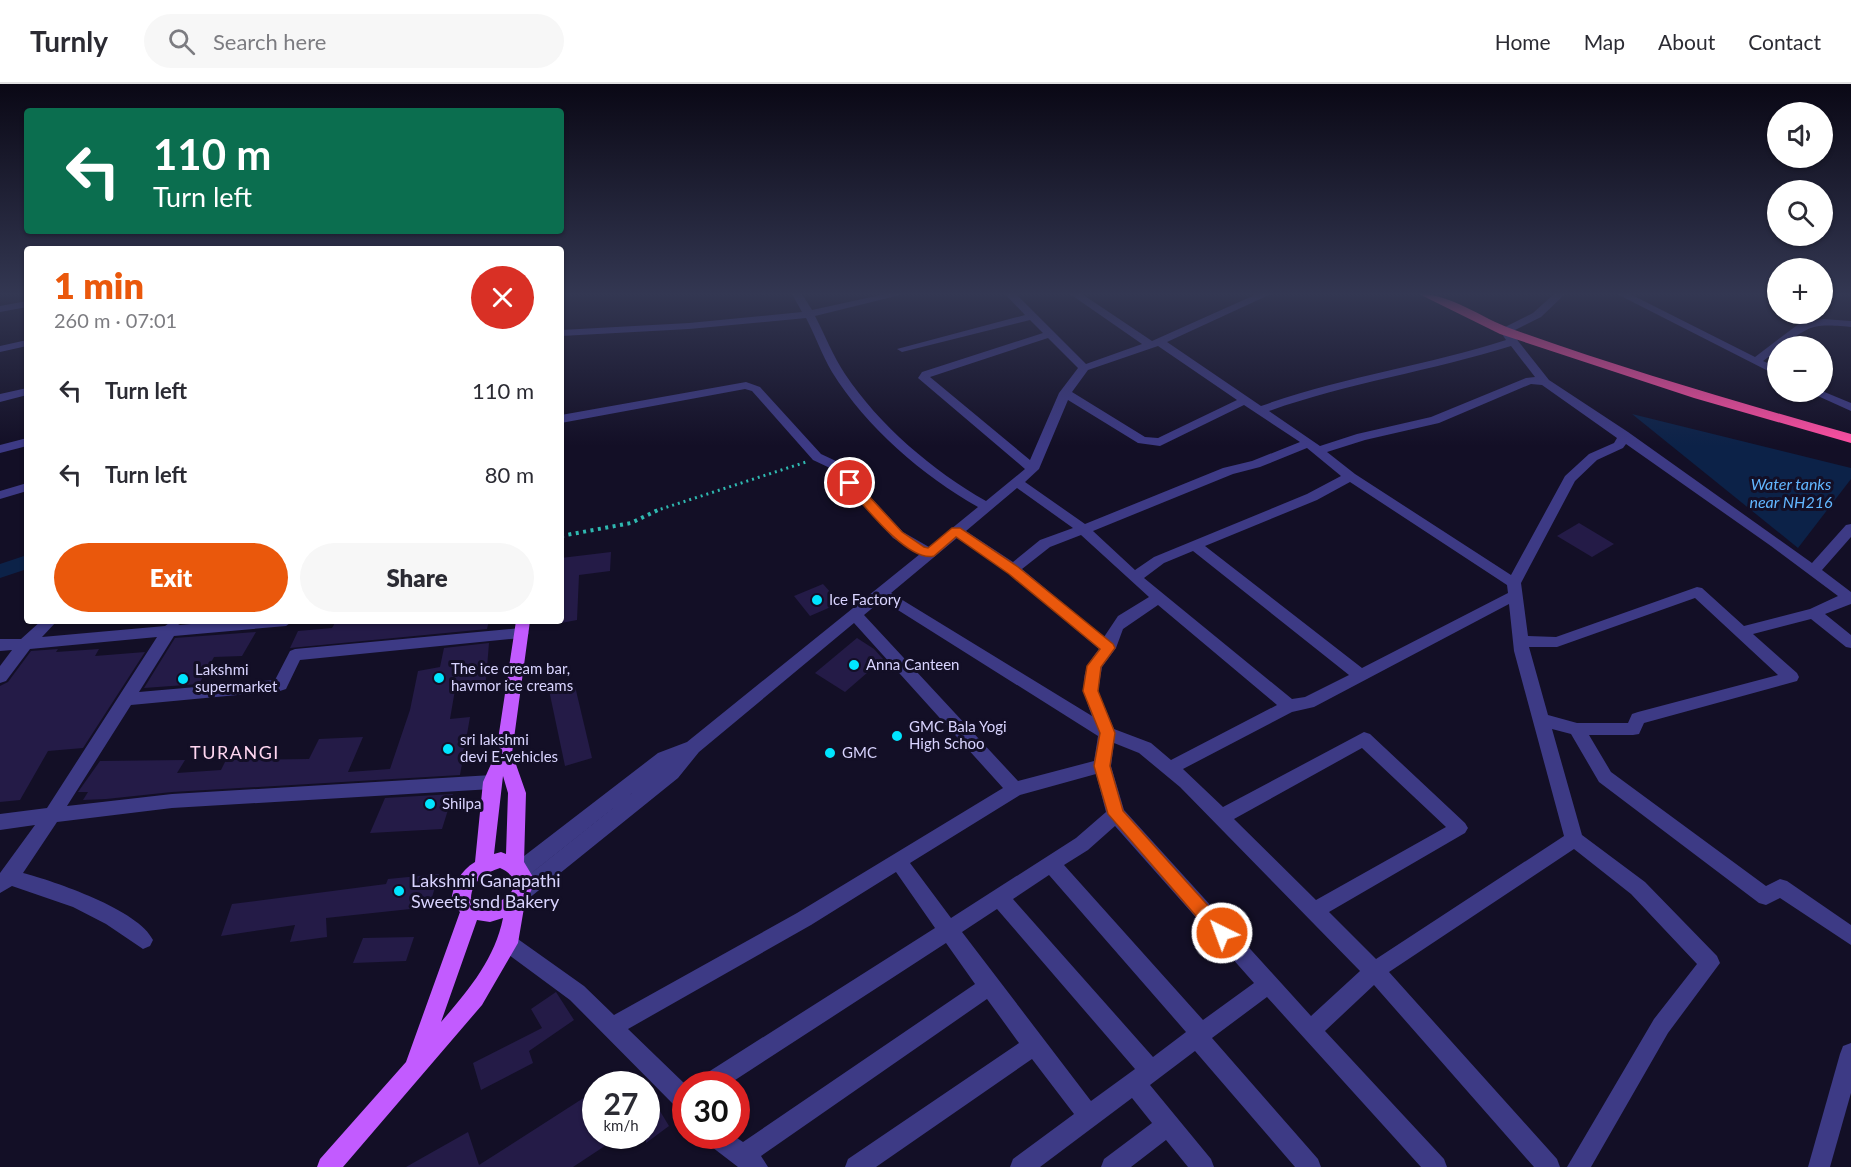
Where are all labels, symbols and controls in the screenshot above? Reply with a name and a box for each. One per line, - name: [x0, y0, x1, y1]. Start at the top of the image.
- search box: [144, 14, 564, 68]
- text: Turnly: [30, 24, 108, 58]
- icon: search: [165, 25, 198, 58]
- text: Search here: [213, 28, 326, 55]
- text: Home: [1495, 29, 1551, 54]
- text: Map: [1584, 29, 1625, 54]
- text: About: [1658, 29, 1715, 54]
- text: Contact: [1748, 29, 1821, 54]
- map controls: [1767, 102, 1833, 402]
- button: sound: [1767, 102, 1833, 168]
- text: 110 m: [153, 129, 271, 179]
- icon: left: [54, 132, 132, 210]
- text: Turn left: [153, 180, 252, 213]
- button: search: [1767, 180, 1833, 246]
- button: +: [1767, 258, 1833, 324]
- text: 1 min: [54, 263, 144, 307]
- button: close: [471, 266, 534, 329]
- text: 260 m · 07:01: [54, 308, 177, 332]
- button: −: [1767, 336, 1833, 402]
- icon: left: [54, 374, 87, 407]
- text: Turn left: [105, 377, 187, 404]
- text: 110 m: [472, 377, 534, 404]
- pin: [824, 457, 875, 508]
- icon: left: [54, 458, 87, 491]
- text: Turn left: [105, 461, 187, 488]
- text: 80 m: [485, 461, 534, 488]
- icon: arrive: [833, 466, 866, 499]
- water label: Water tanks near NH216: [1749, 474, 1833, 511]
- button: Exit: [54, 543, 288, 612]
- button: Share: [300, 543, 534, 612]
- place label: Ice Factory: [829, 590, 901, 608]
- marker: Ice Factory: [810, 593, 824, 607]
- place label: Anna Canteen: [866, 655, 959, 673]
- marker: Anna Canteen: [847, 658, 861, 672]
- place label: The ice cream bar, havmor ice creams: [451, 659, 573, 694]
- place label: Lakshmi supermarket: [195, 660, 278, 695]
- marker: The ice cream bar, havmor ice creams: [432, 671, 446, 685]
- marker: Lakshmi supermarket: [176, 672, 190, 686]
- place label: GMC Bala Yogi High Schoo: [909, 717, 1007, 752]
- marker: GMC Bala Yogi High Schoo: [890, 729, 904, 743]
- place label: sri lakshmi devi E-vehicles: [460, 730, 558, 765]
- district label: TURANGI: [190, 741, 280, 763]
- marker: sri lakshmi devi E-vehicles: [441, 742, 455, 756]
- place label: GMC: [842, 743, 877, 761]
- marker: GMC: [823, 746, 837, 760]
- place label: Shilpa: [442, 794, 481, 812]
- marker: Shilpa: [423, 797, 437, 811]
- place label: Lakshmi Ganapathi Sweets snd Bakery: [411, 869, 561, 912]
- marker: Lakshmi Ganapathi Sweets snd Bakery: [392, 884, 406, 898]
- position arrow: [1190, 901, 1254, 965]
- speed limit sign: 30: [672, 1071, 750, 1149]
- text: 27: [604, 1085, 638, 1121]
- text: km/h: [603, 1116, 639, 1134]

